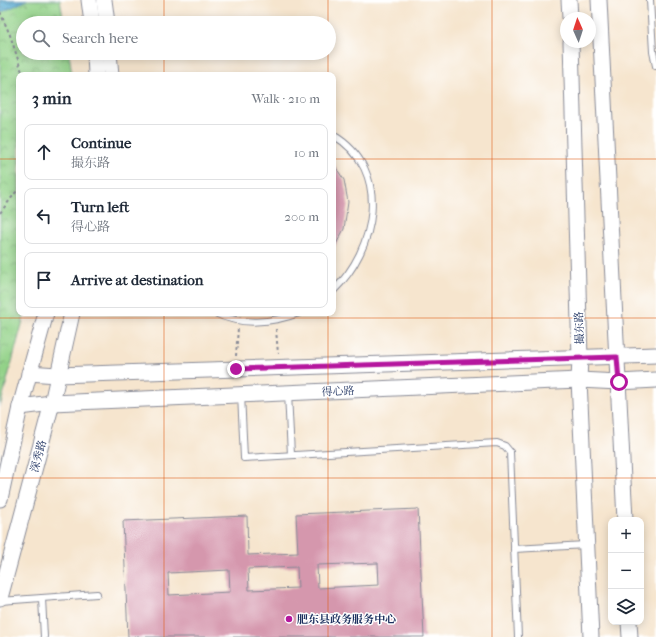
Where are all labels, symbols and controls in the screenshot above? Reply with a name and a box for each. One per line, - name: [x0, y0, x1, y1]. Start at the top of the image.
- north arrow: [560, 12, 596, 48]
- search box: [16, 16, 336, 60]
- icon: search: [30, 27, 52, 49]
- text: Search here: [62, 29, 138, 47]
- text: 3 min: [32, 88, 72, 108]
- text: Walk · 210 m: [252, 91, 320, 106]
- text: Continue: [71, 134, 131, 152]
- icon: ahead: [33, 141, 55, 163]
- text: 10 m: [294, 145, 319, 160]
- text: 撮东路: [71, 155, 110, 170]
- text: Turn left: [71, 198, 129, 216]
- icon: left: [33, 205, 55, 227]
- text: 200 m: [284, 209, 319, 224]
- text: 得心路: [71, 219, 110, 234]
- icon: arrive: [33, 269, 55, 291]
- text: Arrive at destination: [71, 271, 203, 289]
- street label: 撮东路: [572, 311, 587, 345]
- route end: [227, 360, 245, 378]
- route start: [610, 373, 628, 391]
- street label: 得心路: [321, 384, 355, 399]
- street label: 深秀路: [28, 439, 49, 474]
- map controls: [608, 517, 644, 625]
- button: +: [608, 517, 644, 553]
- button: −: [608, 553, 644, 589]
- button: layers: [608, 589, 644, 625]
- place label: 肥东县政务服务中心: [297, 613, 396, 626]
- marker: 肥东县政务服务中心: [284, 614, 294, 624]

